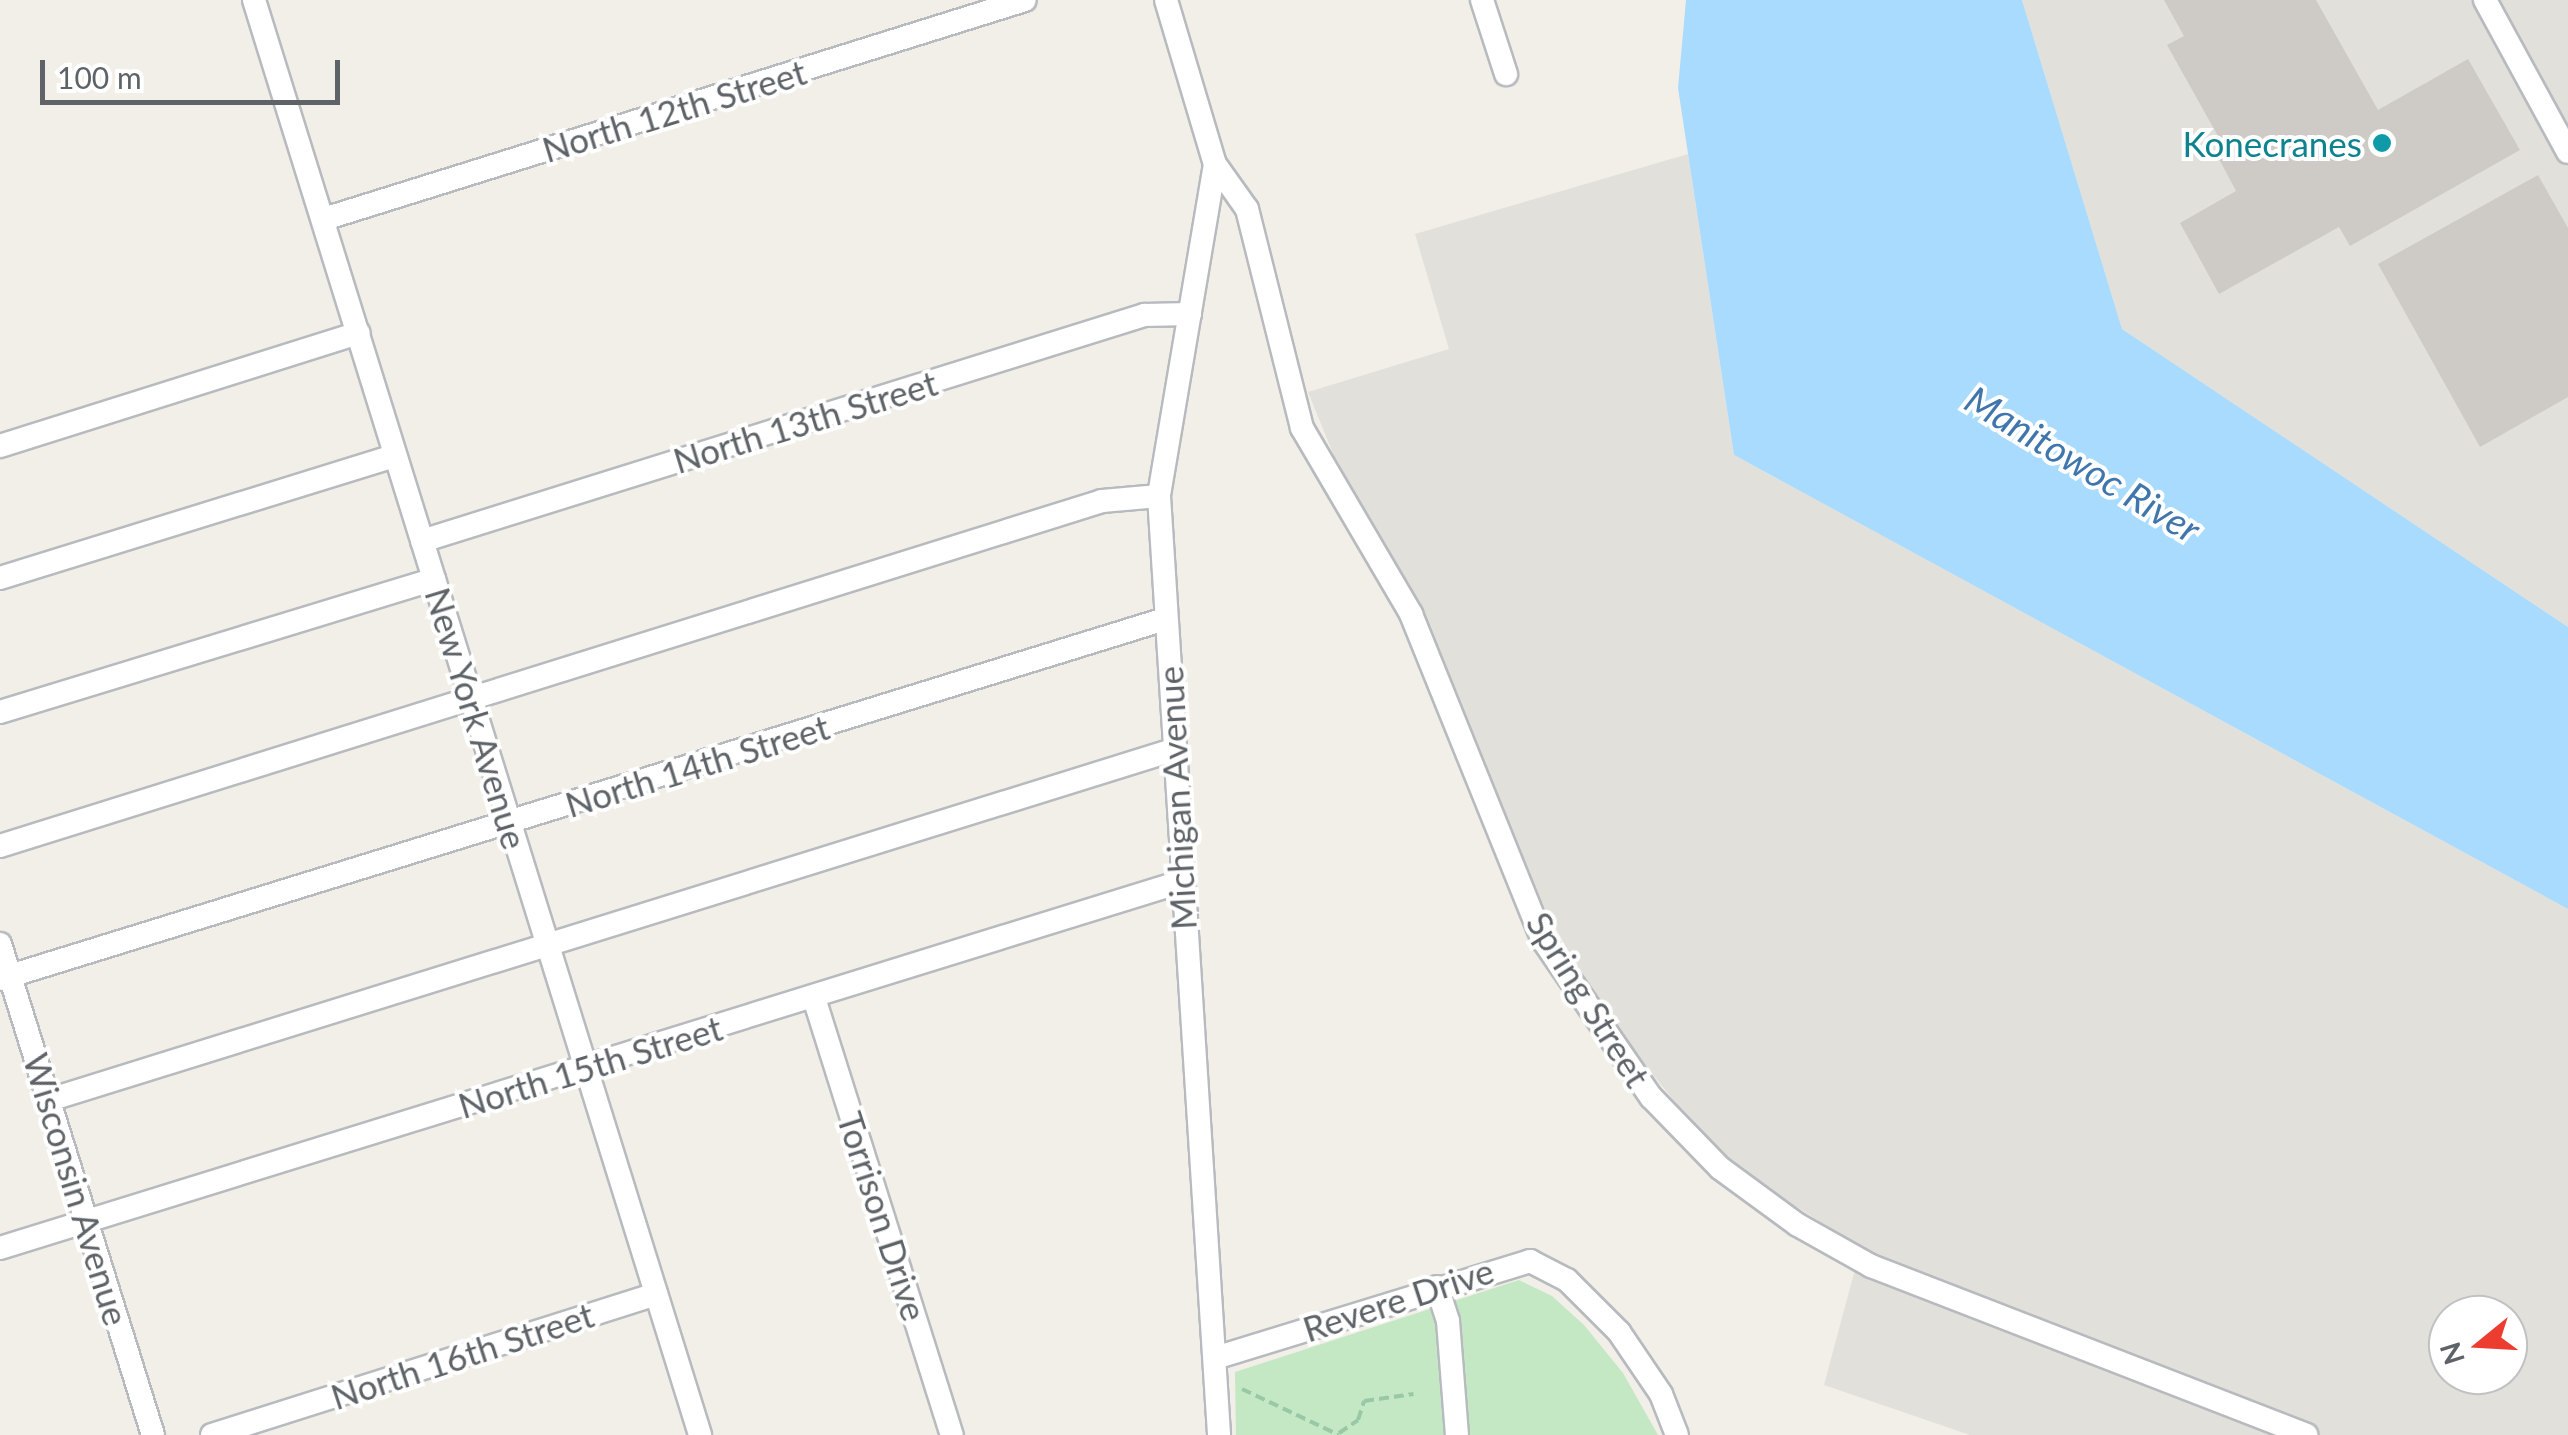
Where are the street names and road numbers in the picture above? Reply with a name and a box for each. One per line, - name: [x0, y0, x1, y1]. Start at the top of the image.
- street label: North 12th Street: [537, 50, 811, 170]
- street label: North 13th Street: [668, 361, 942, 481]
- street label: New York Avenue: [417, 581, 537, 855]
- street label: Michigan Avenue: [1148, 664, 1204, 932]
- street label: North 14th Street: [560, 705, 834, 825]
- street label: Spring Street: [1519, 904, 1659, 1094]
- street label: North 15th Street: [453, 1006, 727, 1126]
- street label: Wisconsin Avenue: [15, 1047, 139, 1331]
- street label: Torrison Drive: [829, 1106, 937, 1326]
- street label: Revere Drive: [1297, 1248, 1499, 1350]
- street label: North 16th Street: [325, 1293, 599, 1417]

